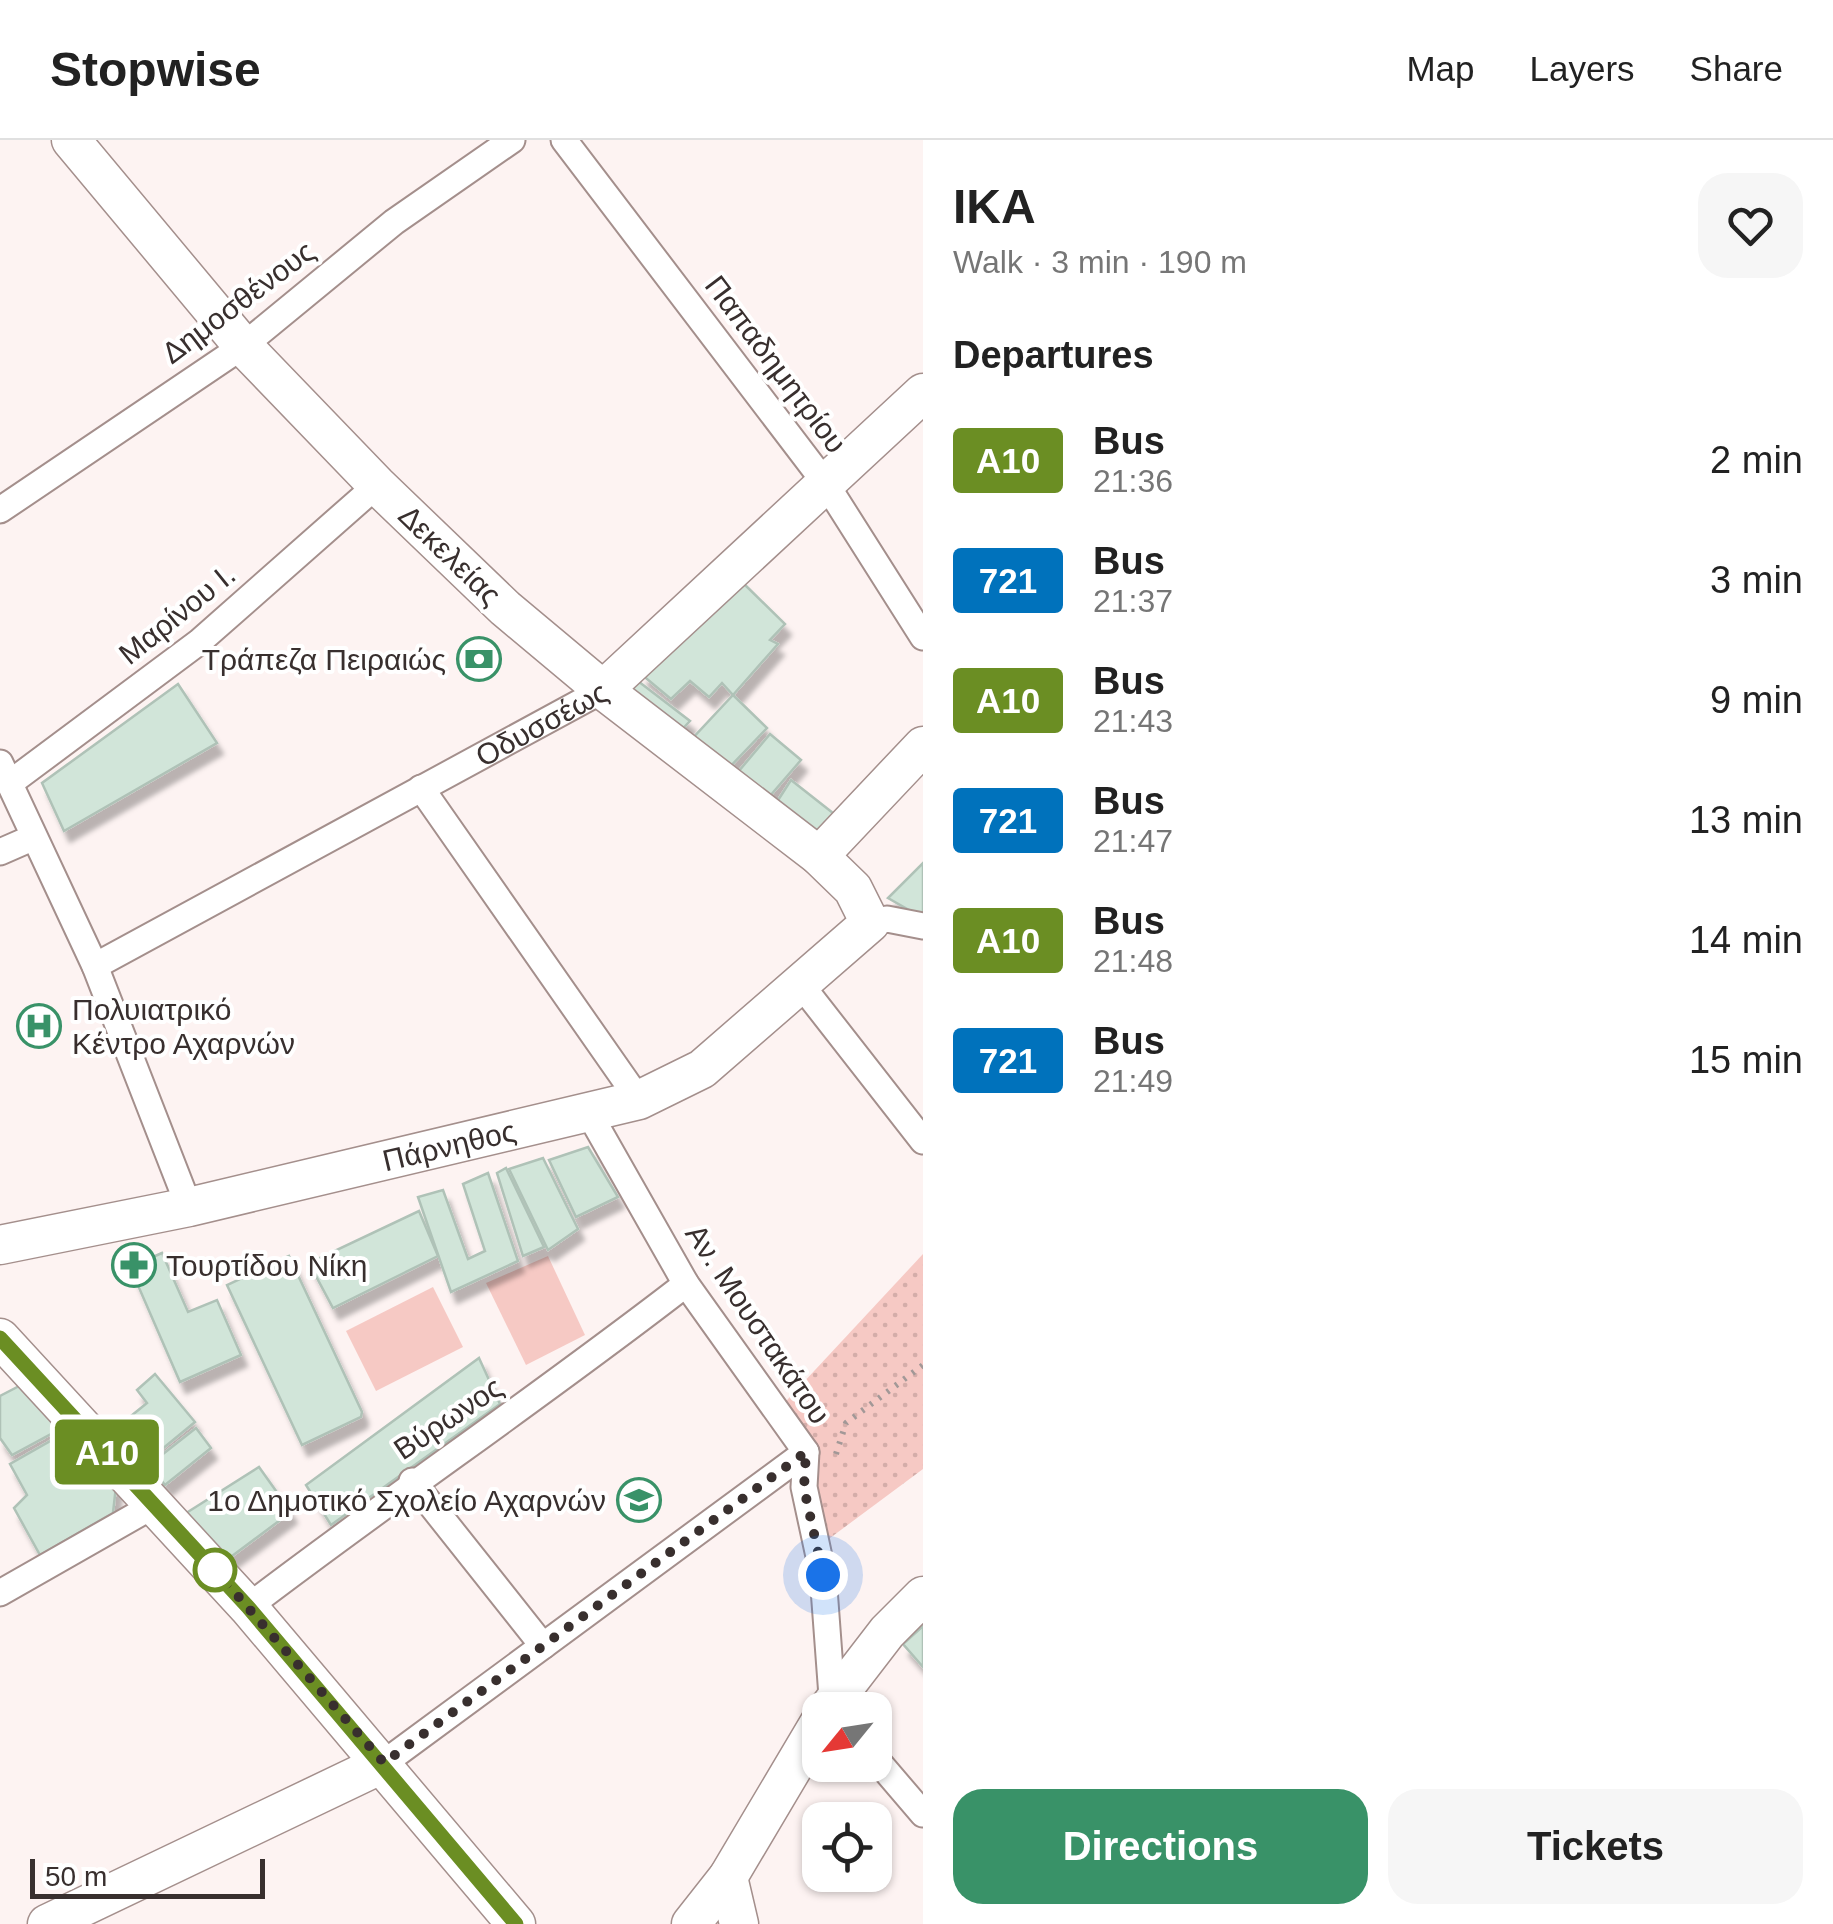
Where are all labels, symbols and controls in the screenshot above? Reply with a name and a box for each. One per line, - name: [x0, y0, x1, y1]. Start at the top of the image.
- text: Stopwise: [50, 43, 261, 96]
- text: Map: [1406, 49, 1475, 88]
- text: Layers: [1530, 49, 1635, 88]
- text: Share: [1690, 49, 1783, 88]
- button: heart: [1698, 173, 1803, 278]
- text: ΙΚΑ: [953, 180, 1036, 233]
- street label: Δημοσθένους: [155, 234, 321, 370]
- text: Walk · 3 min · 190 m: [953, 244, 1247, 280]
- street label: Παπαδημητρίου: [699, 269, 853, 459]
- text: Departures: [953, 334, 1154, 376]
- text: Bus: [1093, 420, 1165, 462]
- text: 2 min: [1710, 439, 1803, 481]
- text: Α10: [976, 441, 1040, 480]
- text: 21:36: [1093, 463, 1173, 499]
- street label: Δεκελείας: [392, 498, 508, 612]
- text: Bus: [1093, 540, 1165, 582]
- street label: Μαρίνου Ι.: [113, 557, 241, 671]
- text: 3 min: [1710, 559, 1803, 601]
- text: 721: [979, 561, 1037, 600]
- text: 21:37: [1093, 583, 1173, 619]
- bank icon: Τράπεζα Πειραιώς: [456, 636, 502, 682]
- place label: Τράπεζα Πειραιώς: [202, 643, 446, 676]
- text: Bus: [1093, 660, 1165, 702]
- street label: Οδυσσέως: [470, 674, 613, 773]
- text: 9 min: [1710, 679, 1803, 721]
- text: Α10: [976, 681, 1040, 720]
- text: 21:43: [1093, 703, 1173, 739]
- text: Bus: [1093, 780, 1165, 822]
- text: 13 min: [1689, 799, 1803, 841]
- text: 721: [979, 801, 1037, 840]
- text: 21:47: [1093, 823, 1173, 859]
- text: Bus: [1093, 900, 1165, 942]
- text: 14 min: [1689, 919, 1803, 961]
- text: Α10: [976, 921, 1040, 960]
- text: 21:48: [1093, 943, 1173, 979]
- place label: Πολυιατρικό Κέντρο Αχαρνών: [72, 993, 295, 1060]
- hospital icon: Πολυιατρικό Κέντρο Αχαρνών: [16, 1003, 62, 1049]
- text: Bus: [1093, 1020, 1165, 1062]
- text: 15 min: [1689, 1039, 1803, 1081]
- text: 721: [979, 1041, 1037, 1080]
- text: 21:49: [1093, 1063, 1173, 1099]
- street label: Πάρνηθος: [379, 1113, 519, 1177]
- street label: Αν. Μουστακάτου: [679, 1218, 837, 1430]
- pharmacy icon: Τουρτίδου Νίκη: [111, 1242, 157, 1288]
- place label: Τουρτίδου Νίκη: [166, 1249, 367, 1282]
- street label: Βύρωνος: [388, 1370, 508, 1466]
- line badge: Α10: [49, 1420, 164, 1484]
- text: Α10: [75, 1433, 139, 1472]
- school or university icon: 1ο Δημοτικό Σχολείο Αχαρνών: [616, 1477, 662, 1523]
- place label: 1ο Δημοτικό Σχολείο Αχαρνών: [207, 1484, 606, 1517]
- unlabelled marker: [194, 1549, 236, 1591]
- your location: [798, 1550, 848, 1600]
- north arrow: [802, 1692, 892, 1782]
- map controls: [802, 1692, 892, 1892]
- button: Directions: [953, 1789, 1368, 1904]
- button: Tickets: [1388, 1789, 1803, 1904]
- button: locate: [802, 1802, 892, 1892]
- scale bar: [30, 1854, 265, 1898]
- text: 50 m: [45, 1861, 107, 1892]

